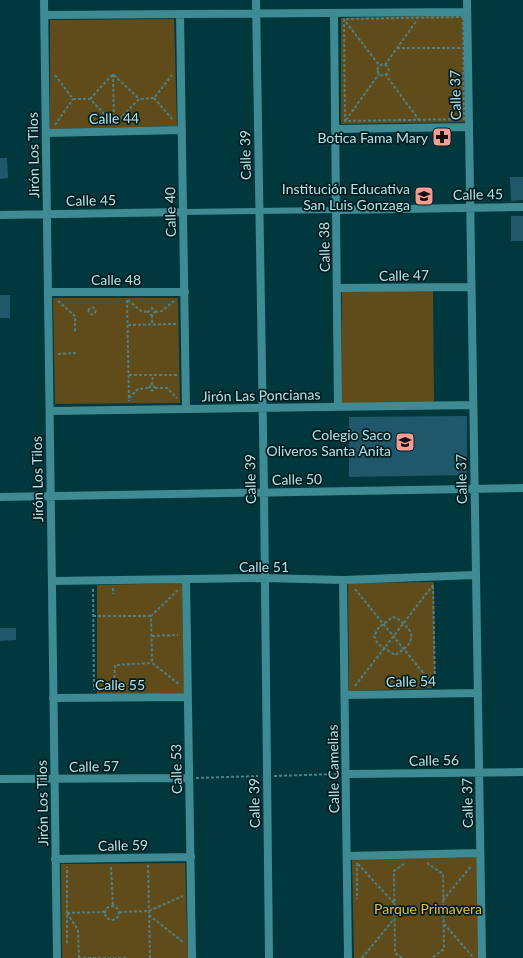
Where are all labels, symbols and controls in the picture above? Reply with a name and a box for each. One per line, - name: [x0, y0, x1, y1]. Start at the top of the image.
- street label: Calle 37: [446, 70, 464, 120]
- street label: Calle 44: [89, 109, 139, 127]
- street label: Jirón Los Tilos: [24, 112, 42, 198]
- pharmacy icon: Botica Fama Mary: [431, 126, 453, 148]
- place label: Botica Fama Mary: [317, 129, 429, 146]
- street label: Calle 39: [236, 130, 254, 180]
- place label: Institución Educativa San Luis Gonzaga: [282, 180, 410, 213]
- school or university icon: Institución Educativa San Luis Gonzaga: [413, 185, 435, 207]
- street label: Calle 45: [453, 185, 503, 203]
- street label: Calle 40: [161, 187, 179, 237]
- street label: Calle 45: [66, 191, 116, 209]
- street label: Calle 38: [315, 222, 333, 272]
- street label: Calle 47: [379, 266, 429, 284]
- street label: Calle 48: [91, 271, 141, 288]
- street label: Jirón Las Poncianas: [202, 385, 320, 405]
- place label: Colegio Saco Oliveros Santa Anita: [267, 426, 391, 459]
- school or university icon: Colegio Saco Oliveros Santa Anita: [394, 431, 416, 453]
- street label: Jirón Los Tilos: [28, 436, 46, 522]
- street label: Calle 39: [241, 454, 259, 504]
- street label: Calle 37: [452, 454, 470, 504]
- street label: Calle 50: [272, 470, 322, 488]
- street label: Calle 51: [239, 558, 289, 575]
- street label: Calle 54: [386, 672, 436, 690]
- street label: Calle 55: [95, 676, 145, 693]
- street label: Calle Camelias: [324, 724, 342, 814]
- street label: Calle 53: [167, 744, 185, 794]
- street label: Calle 56: [409, 751, 459, 769]
- street label: Calle 57: [69, 757, 119, 775]
- street label: Jirón Los Tilos: [33, 760, 51, 846]
- street label: Calle 39: [245, 778, 263, 828]
- street label: Calle 37: [458, 778, 476, 828]
- street label: Calle 59: [98, 836, 148, 854]
- park label: Parque Primavera: [374, 900, 482, 917]

